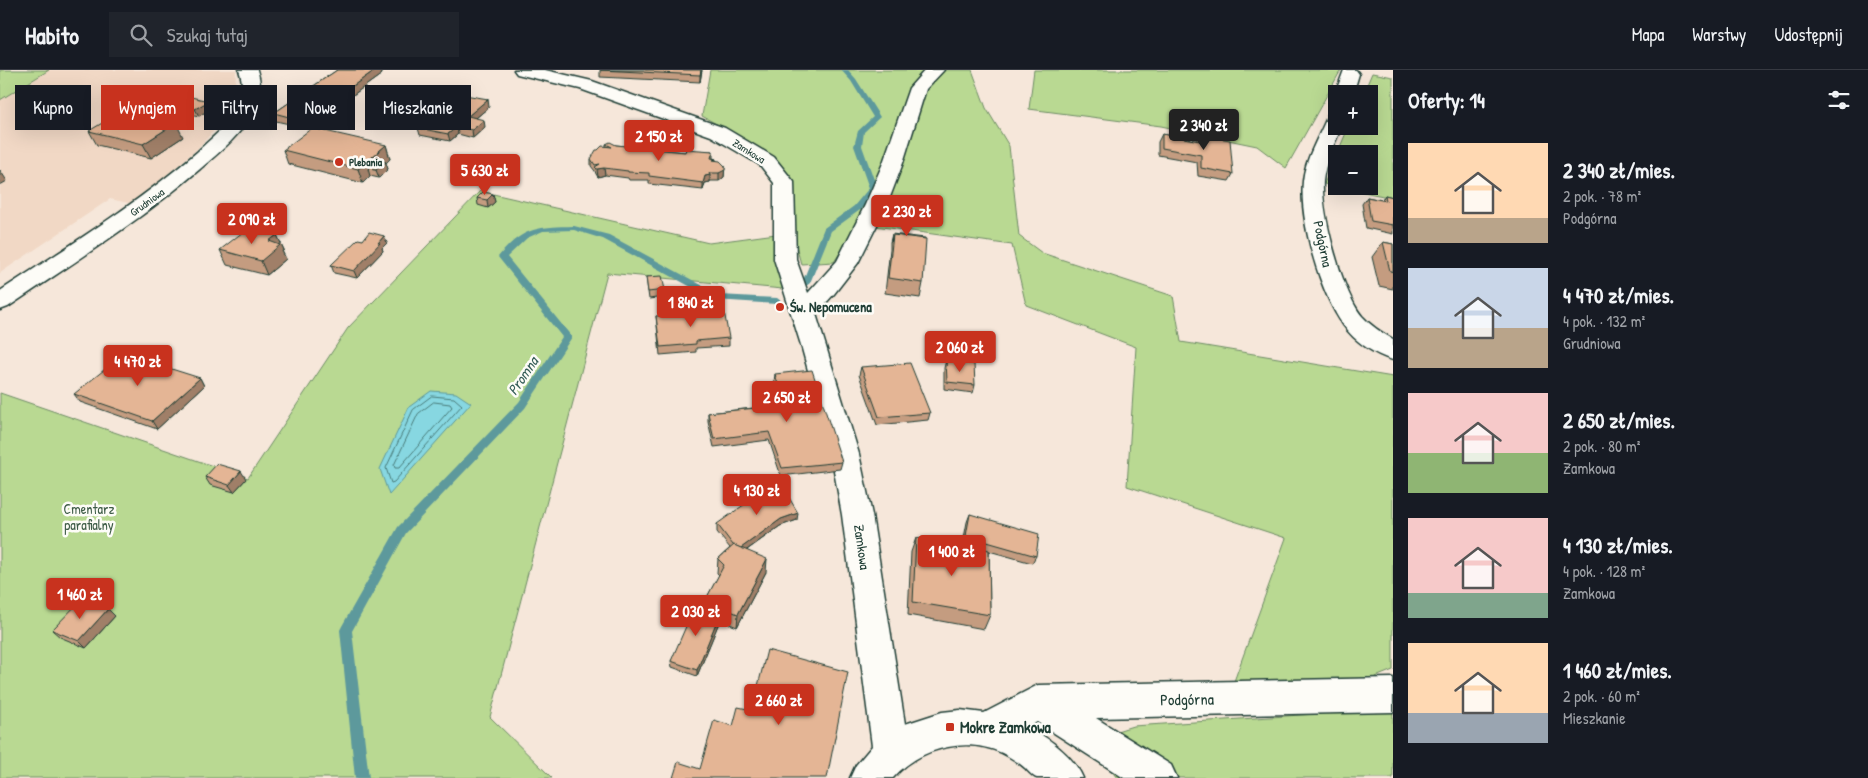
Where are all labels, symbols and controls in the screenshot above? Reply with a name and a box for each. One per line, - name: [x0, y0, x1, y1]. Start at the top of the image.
- search box: [109, 12, 459, 57]
- text: Habito: [25, 19, 79, 51]
- icon: search: [127, 21, 155, 49]
- text: Szukaj tutaj: [167, 22, 248, 48]
- text: Mapa: [1632, 22, 1664, 47]
- text: Warstwy: [1692, 22, 1746, 47]
- text: Udostępnij: [1774, 22, 1843, 47]
- chip: Kupno: [15, 85, 91, 130]
- chip: Wynajem: [101, 85, 194, 130]
- chip: Filtry: [204, 85, 277, 130]
- chip: Nowe: [287, 85, 355, 130]
- chip: Mieszkanie: [365, 85, 471, 130]
- map controls: [1328, 85, 1378, 195]
- button: +: [1328, 85, 1378, 135]
- text: Oferty: 14: [1408, 86, 1485, 115]
- icon: filters: [1825, 86, 1853, 114]
- pin: 2 340 zł: [1152, 108, 1256, 151]
- text: 2 340 zł: [1180, 114, 1228, 136]
- pin: 2 150 zł: [607, 119, 711, 162]
- text: 2 150 zł: [635, 125, 683, 147]
- street label: Zamkowa: [730, 136, 768, 167]
- button: −: [1328, 145, 1378, 195]
- pin: 5 630 zł: [433, 154, 537, 196]
- place label: Plebania: [349, 155, 383, 169]
- marker: Plebania: [333, 156, 345, 168]
- text: 2 340 zł/mies.: [1563, 156, 1675, 185]
- text: 5 630 zł: [461, 159, 509, 181]
- icon: home: [1448, 163, 1508, 223]
- street label: Grudniowa: [127, 184, 168, 219]
- text: 2 pok. · 78 m²: [1563, 185, 1641, 207]
- pin: 2 230 zł: [855, 194, 959, 237]
- text: 2 230 zł: [882, 200, 932, 222]
- pin: 2 090 zł: [200, 202, 304, 245]
- text: Podgórna: [1563, 207, 1617, 229]
- text: 2 090 zł: [228, 208, 276, 230]
- street label: Podgórna: [1308, 219, 1338, 270]
- text: 4 470 zł/mies.: [1563, 281, 1674, 310]
- pin: 1 840 zł: [639, 286, 743, 328]
- icon: home: [1448, 288, 1508, 348]
- text: 1 840 zł: [668, 291, 714, 313]
- place label: Św. Nepomucena: [790, 297, 872, 318]
- marker: Św. Nepomucena: [774, 301, 786, 313]
- text: 4 pok. · 132 m²: [1563, 310, 1645, 332]
- pin: 2 060 zł: [908, 330, 1012, 373]
- text: Grudniowa: [1563, 332, 1620, 354]
- text: 2 060 zł: [936, 336, 984, 358]
- pin: 4 470 zł: [86, 344, 190, 387]
- text: 4 470 zł: [114, 350, 162, 372]
- water label: Promna: [502, 351, 544, 399]
- pin: 2 650 zł: [735, 380, 839, 423]
- text: 2 650 zł: [763, 386, 811, 408]
- text: 2 650 zł/mies.: [1563, 406, 1675, 435]
- icon: home: [1448, 413, 1508, 473]
- text: 2 pok. · 80 m²: [1563, 435, 1640, 457]
- text: Zamkowa: [1563, 457, 1615, 479]
- pin: 4 130 zł: [705, 474, 809, 516]
- text: 4 130 zł: [734, 479, 780, 501]
- park label: Cmentarz parafialny: [64, 499, 114, 535]
- street label: Zamkowa: [850, 523, 875, 571]
- text: 4 130 zł/mies.: [1563, 531, 1673, 560]
- pin: 1 400 zł: [900, 534, 1004, 577]
- icon: home: [1448, 538, 1508, 598]
- text: 1 400 zł: [929, 540, 975, 562]
- text: 4 pok. · 128 m²: [1563, 560, 1645, 582]
- pin: 1 460 zł: [28, 578, 132, 620]
- text: Zamkowa: [1563, 582, 1615, 604]
- text: 1 460 zł: [57, 583, 103, 605]
- pin: 2 030 zł: [644, 594, 748, 637]
- text: 2 030 zł: [671, 600, 721, 622]
- text: 1 460 zł/mies.: [1563, 656, 1672, 685]
- icon: home: [1448, 663, 1508, 723]
- pin: 2 660 zł: [727, 684, 831, 726]
- text: 2 pok. · 60 m²: [1563, 685, 1640, 707]
- street label: Podgórna: [1160, 688, 1214, 710]
- text: 2 660 zł: [755, 689, 803, 711]
- text: Mieszkanie: [1563, 707, 1626, 729]
- place label: Mokre Zamkowa: [960, 716, 1052, 738]
- marker: Mokre Zamkowa: [944, 721, 956, 733]

